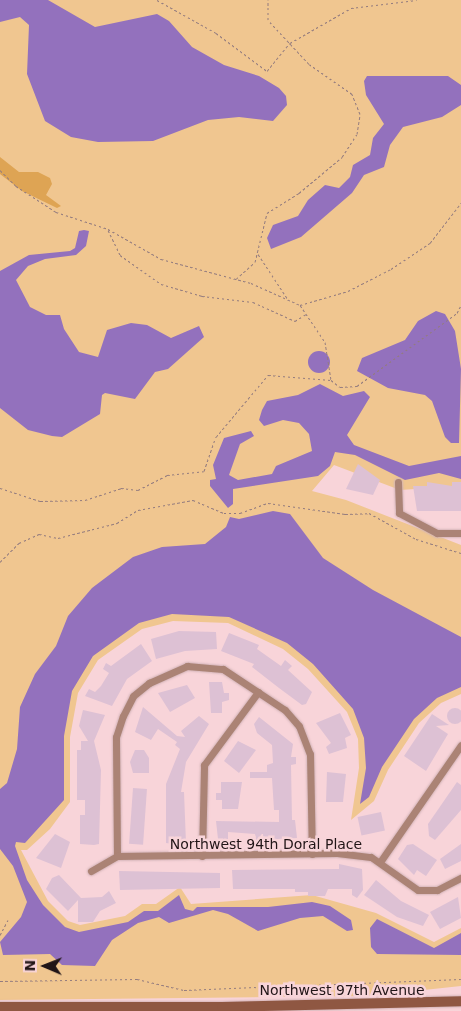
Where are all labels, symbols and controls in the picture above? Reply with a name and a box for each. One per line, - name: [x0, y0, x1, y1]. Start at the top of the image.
- street label: Northwest 94th Doral Place: [170, 836, 362, 852]
- north arrow: [20, 941, 70, 991]
- text: N: [22, 960, 38, 972]
- street label: Northwest 97th Avenue: [259, 982, 425, 998]

